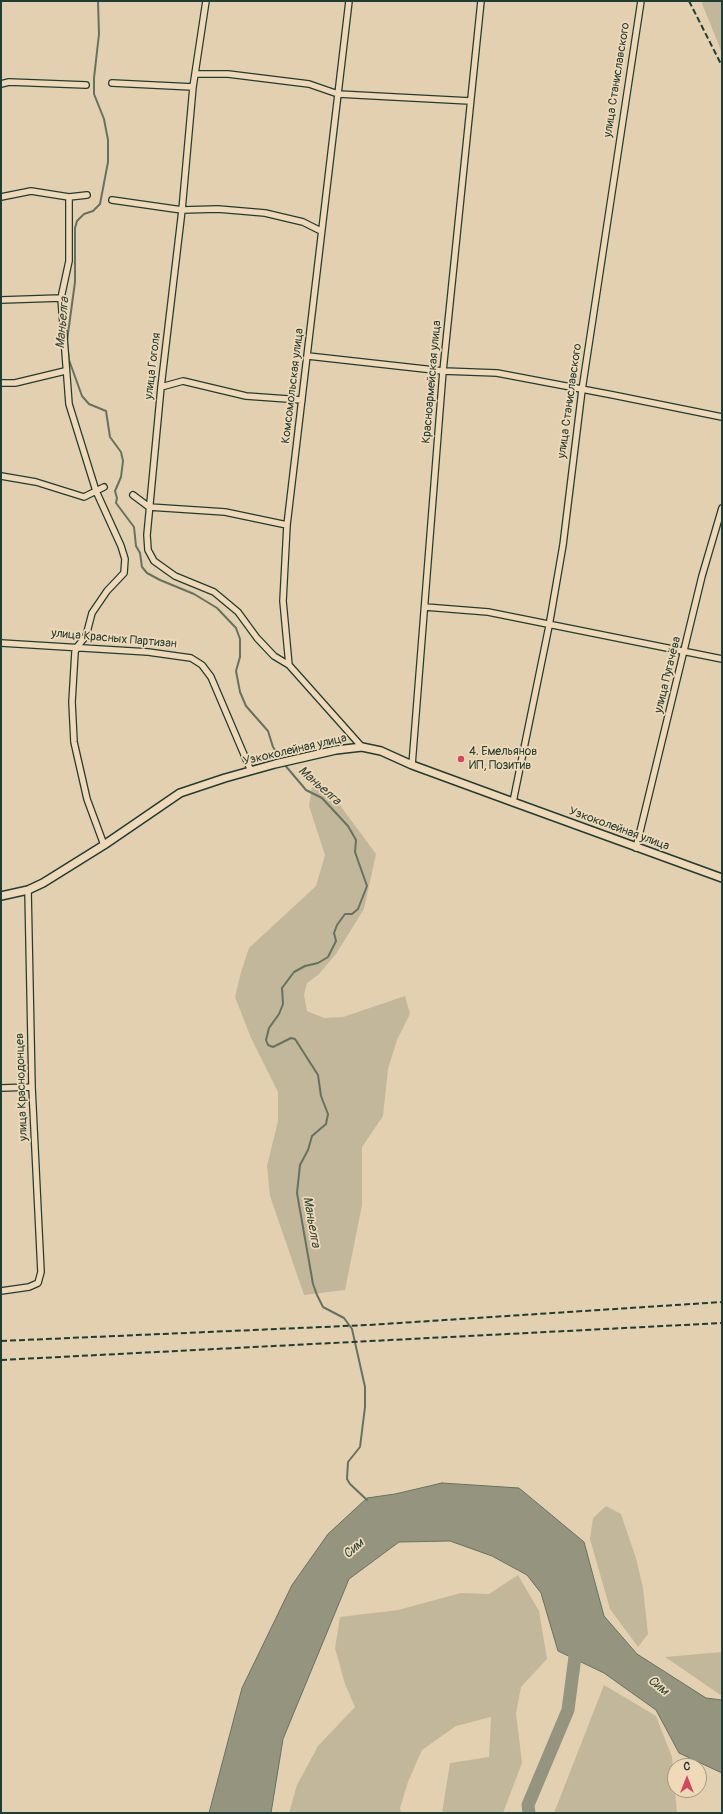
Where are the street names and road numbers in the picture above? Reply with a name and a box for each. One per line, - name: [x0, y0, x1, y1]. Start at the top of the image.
- street label: улица Станиславского: [601, 22, 633, 138]
- street label: Красноармейская улица: [419, 320, 445, 444]
- street label: Комсомольская улица: [279, 328, 307, 444]
- street label: улица Гоголя: [142, 332, 164, 400]
- street label: улица Станиславского: [555, 343, 585, 459]
- street label: улица Красных Партизан: [51, 626, 177, 652]
- street label: улица Пугачёва: [652, 635, 684, 715]
- street label: Узкоколейная улица: [242, 731, 348, 769]
- street label: Узкоколейная улица: [567, 804, 671, 854]
- street label: улица Краснодонцев: [13, 1033, 31, 1141]

